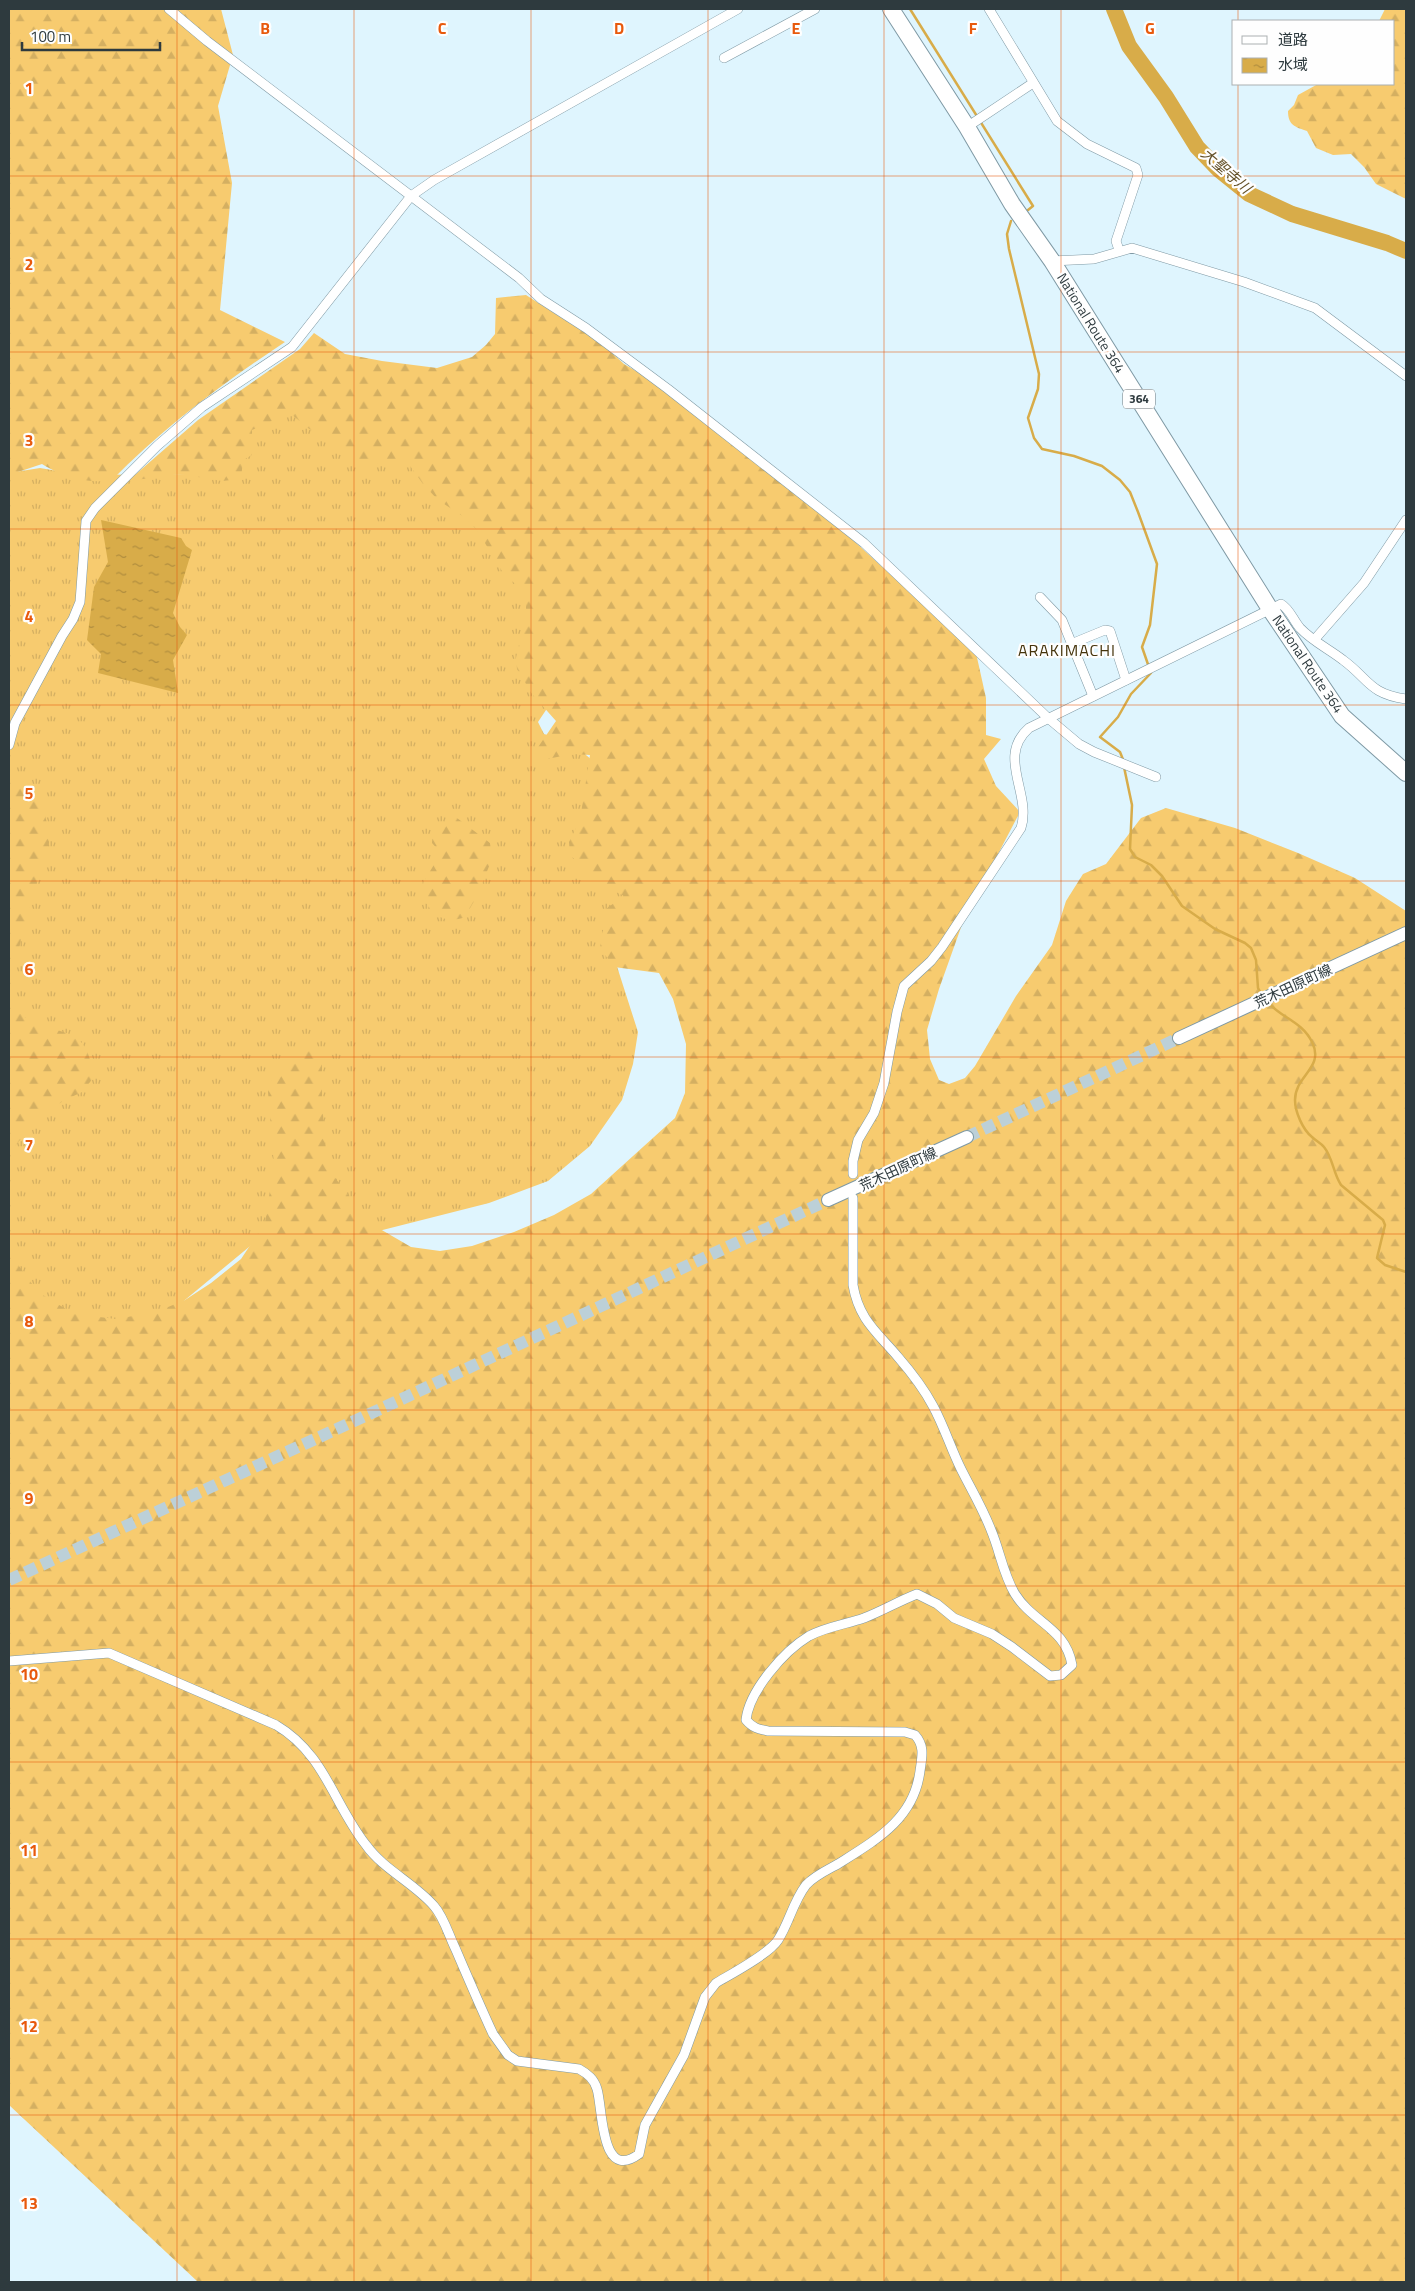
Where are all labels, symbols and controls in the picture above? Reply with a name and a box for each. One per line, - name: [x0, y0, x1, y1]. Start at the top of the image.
- text: B: [260, 16, 270, 40]
- text: C: [438, 16, 447, 40]
- text: D: [614, 16, 624, 40]
- text: E: [792, 16, 801, 40]
- text: F: [969, 16, 978, 40]
- text: G: [1145, 16, 1155, 40]
- scale bar: [22, 20, 160, 52]
- legend: [1232, 20, 1395, 85]
- text: 100 m: [30, 25, 71, 48]
- text: 道路: [1278, 28, 1308, 51]
- text: 水域: [1278, 53, 1308, 76]
- text: 1: [25, 76, 33, 100]
- water label: 大聖寺川: [1196, 142, 1258, 200]
- text: 2: [25, 252, 33, 276]
- street label: National Route 364: [1052, 269, 1131, 377]
- road number: 364: [1123, 389, 1155, 408]
- text: 3: [25, 428, 33, 452]
- text: 4: [25, 604, 34, 628]
- street label: National Route 364: [1268, 610, 1349, 717]
- district label: ARAKIMACHI: [1018, 638, 1116, 662]
- text: 5: [25, 781, 34, 805]
- text: 6: [25, 957, 34, 981]
- street label: 荒木田原町線: [1250, 958, 1335, 1013]
- text: 7: [25, 1133, 33, 1157]
- street label: 荒木田原町線: [855, 1141, 940, 1196]
- text: 8: [25, 1309, 34, 1333]
- text: 9: [25, 1486, 34, 1510]
- text: 10: [20, 1662, 38, 1686]
- text: 11: [20, 1838, 38, 1862]
- text: 12: [20, 2014, 38, 2038]
- text: 13: [20, 2191, 38, 2215]

